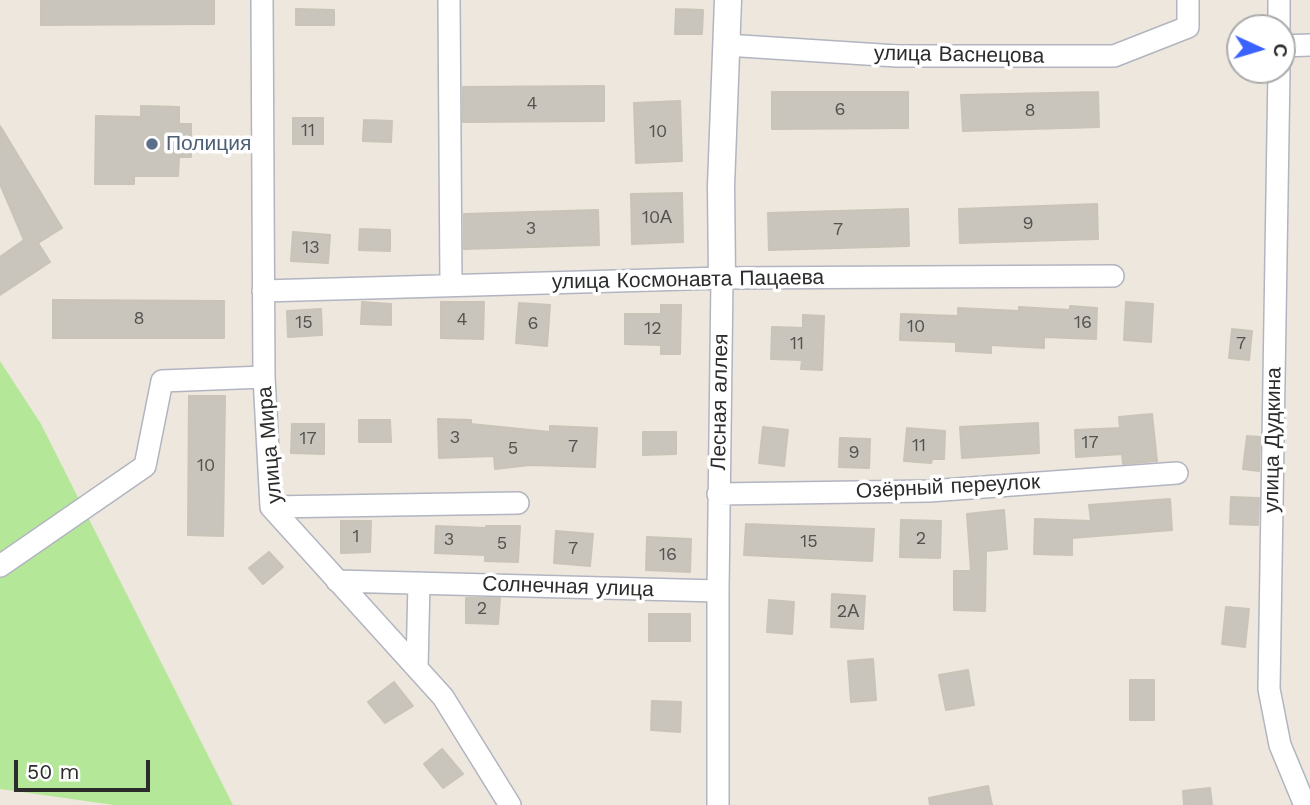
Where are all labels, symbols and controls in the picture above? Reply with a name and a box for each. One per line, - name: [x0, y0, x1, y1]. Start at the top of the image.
- north arrow: [1226, 14, 1296, 84]
- street label: улица Васнецова: [874, 41, 1044, 69]
- text: С: [1269, 43, 1292, 58]
- house number: 4: [527, 93, 537, 115]
- house number: 6: [835, 99, 845, 121]
- house number: 8: [1024, 100, 1036, 122]
- house number: 11: [301, 120, 315, 142]
- house number: 10: [649, 121, 667, 143]
- place label: Полиция: [166, 131, 251, 157]
- marker: Полиция: [144, 136, 160, 152]
- house number: 10А: [642, 207, 672, 229]
- house number: 9: [1022, 213, 1034, 235]
- house number: 3: [526, 218, 536, 240]
- house number: 7: [833, 219, 843, 241]
- house number: 13: [302, 237, 320, 259]
- street label: улица Космонавта Пацаева: [552, 265, 824, 295]
- house number: 8: [133, 308, 145, 330]
- house number: 4: [457, 309, 467, 331]
- house number: 15: [295, 312, 313, 334]
- house number: 16: [1074, 312, 1092, 334]
- house number: 6: [528, 313, 538, 335]
- house number: 10: [907, 316, 925, 338]
- house number: 12: [644, 318, 662, 340]
- street label: Лесная аллея: [706, 333, 734, 471]
- house number: 11: [790, 333, 804, 355]
- house number: 7: [1236, 333, 1246, 355]
- street label: улица Дудкина: [1259, 367, 1287, 513]
- street label: улица Мира: [252, 385, 288, 505]
- house number: 3: [450, 427, 460, 449]
- house number: 17: [299, 428, 317, 450]
- house number: 17: [1081, 432, 1099, 454]
- house number: 11: [912, 435, 926, 457]
- house number: 7: [568, 436, 578, 458]
- house number: 5: [508, 438, 518, 460]
- house number: 9: [848, 442, 860, 464]
- house number: 10: [197, 455, 215, 477]
- street label: Озёрный переулок: [855, 470, 1041, 504]
- house number: 1: [352, 526, 360, 548]
- house number: 2: [916, 528, 926, 550]
- house number: 3: [444, 529, 454, 551]
- house number: 15: [800, 531, 818, 553]
- house number: 5: [497, 533, 507, 555]
- house number: 7: [568, 538, 578, 560]
- house number: 16: [659, 544, 677, 566]
- street label: Солнечная улица: [482, 571, 654, 603]
- house number: 2: [477, 598, 487, 620]
- house number: 2А: [837, 601, 859, 623]
- scale bar: [18, 746, 154, 790]
- text: 50 m: [27, 759, 79, 784]

